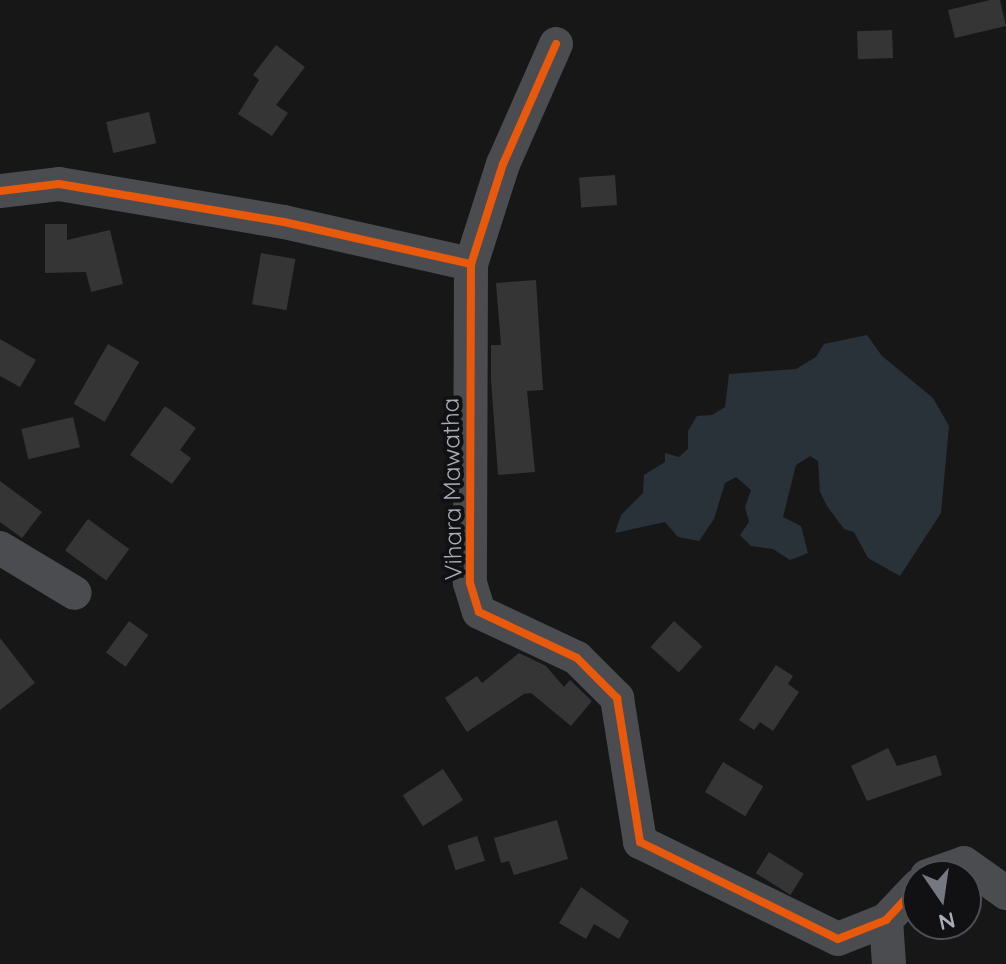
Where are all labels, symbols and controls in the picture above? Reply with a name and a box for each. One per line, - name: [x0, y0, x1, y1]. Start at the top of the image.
- street label: Vihara Mawatha: [436, 397, 468, 581]
- north arrow: [902, 860, 982, 940]
- text: N: [936, 906, 958, 937]

